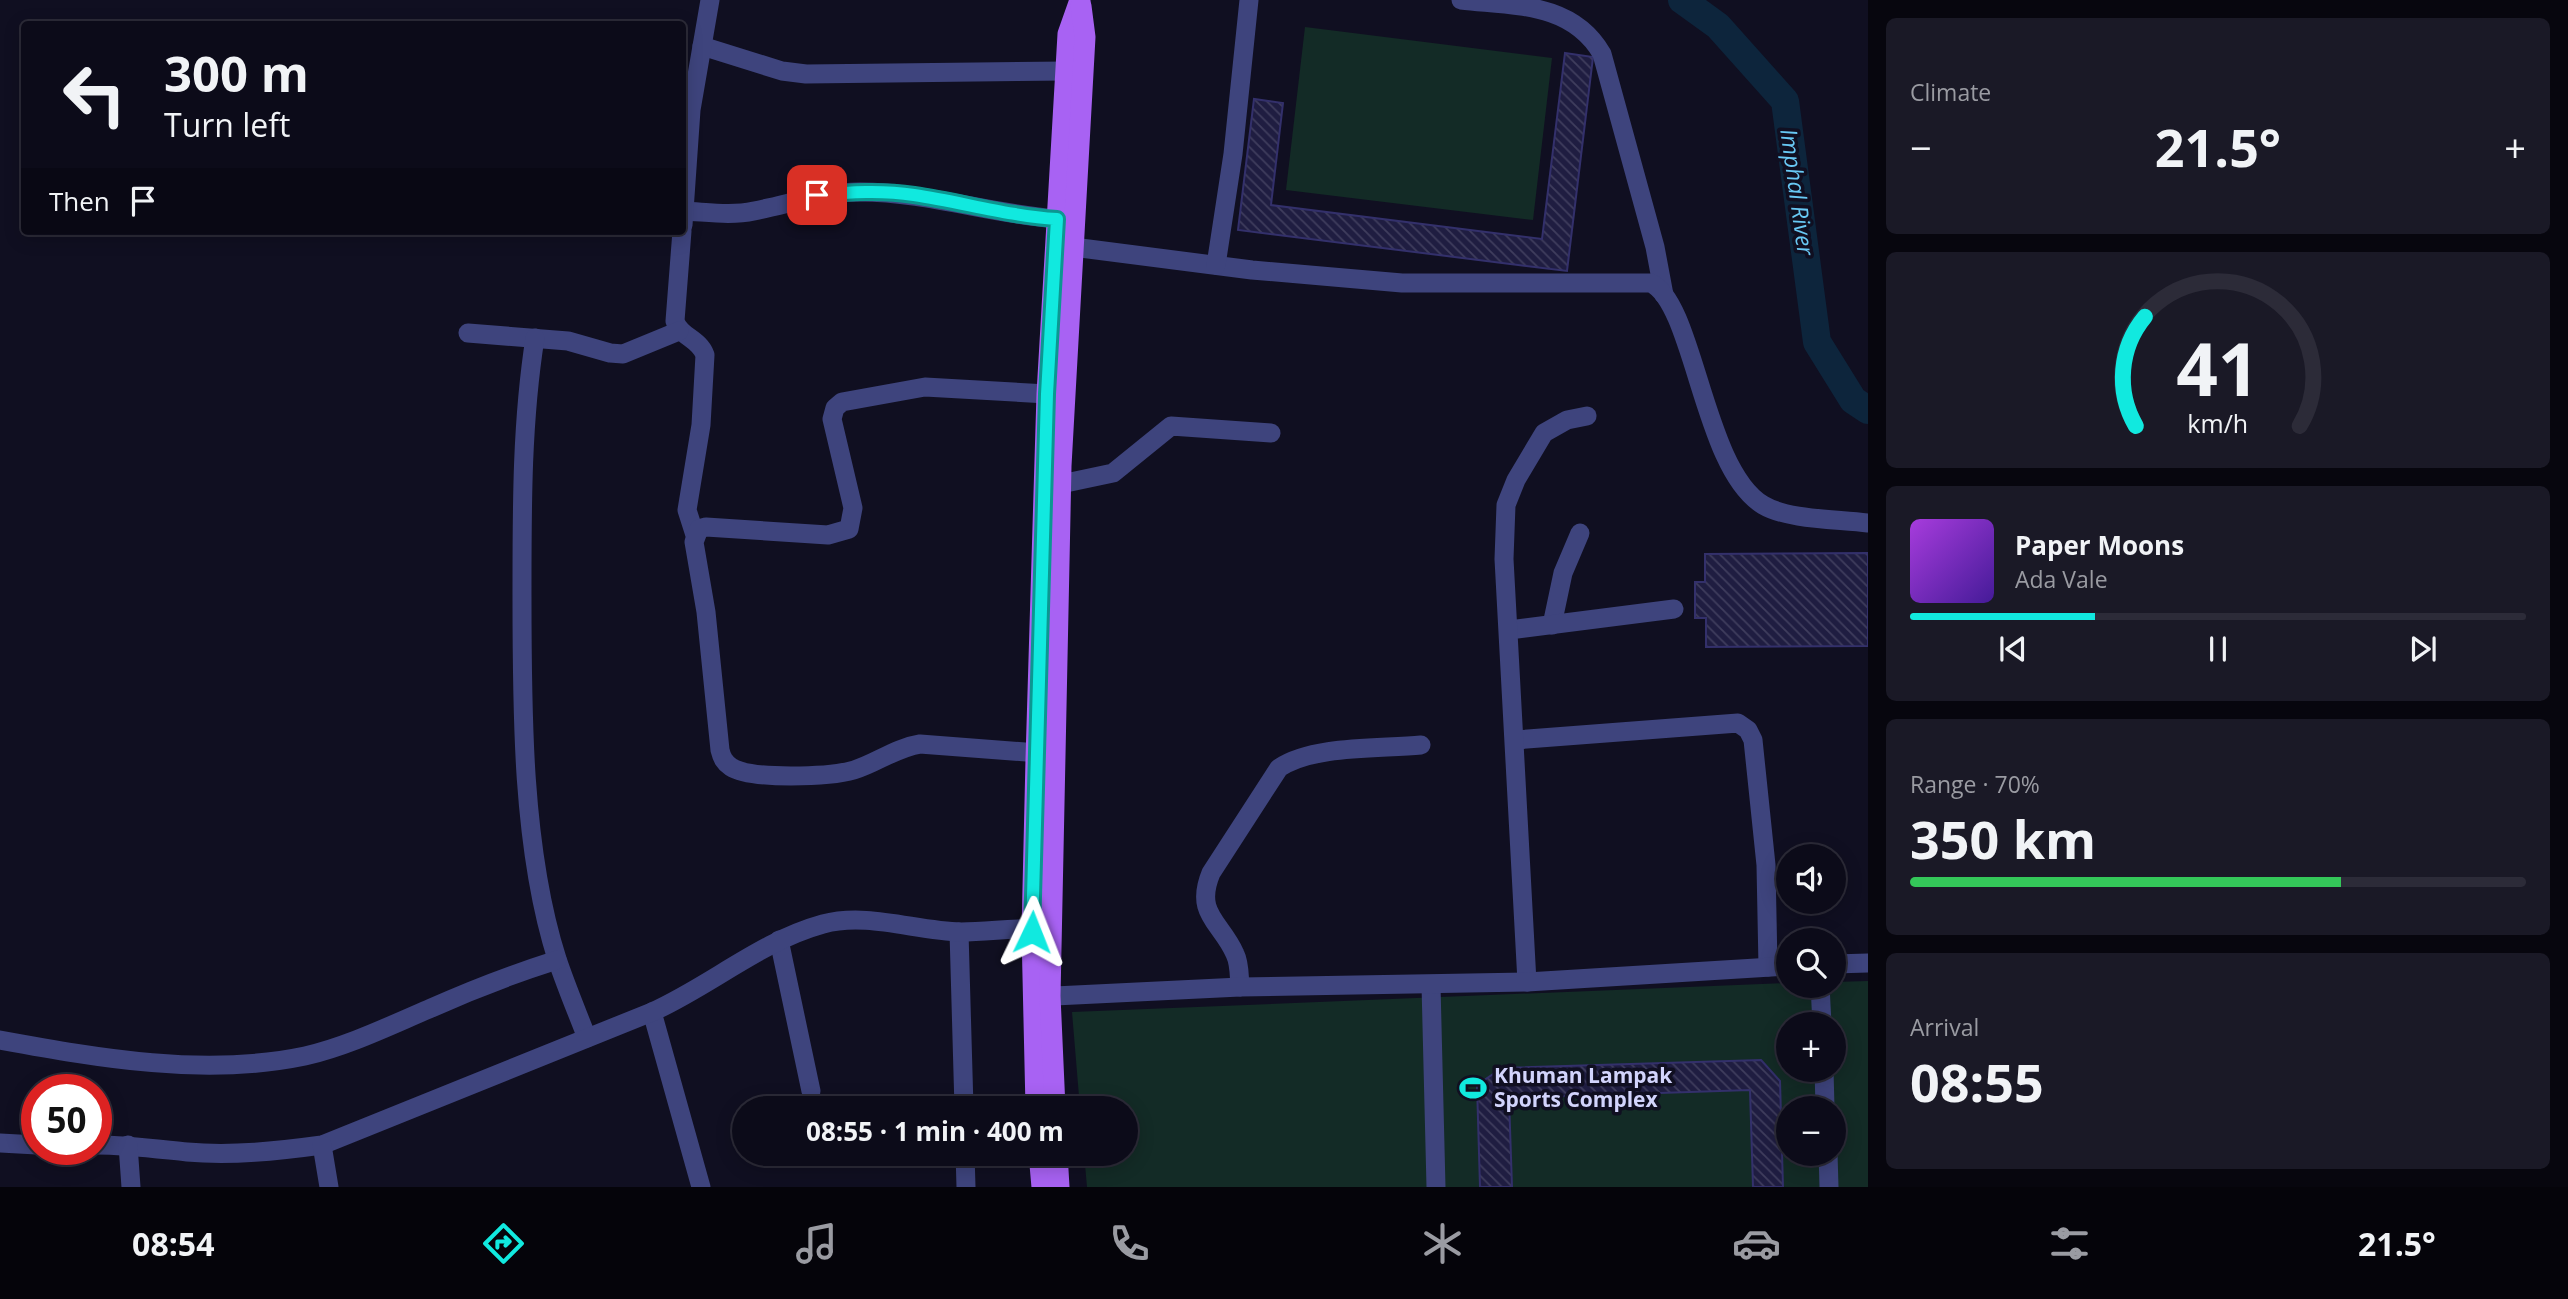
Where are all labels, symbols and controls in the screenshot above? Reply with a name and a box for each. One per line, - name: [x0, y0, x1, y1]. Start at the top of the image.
- text: 300 m: [164, 40, 309, 106]
- icon: left: [49, 49, 140, 140]
- text: Climate: [1910, 76, 1991, 108]
- text: Turn left: [164, 103, 290, 146]
- text: 21.5°: [2155, 111, 2281, 182]
- text: −: [1910, 121, 1932, 173]
- text: +: [2504, 121, 2526, 173]
- water label: Imphal River: [1773, 126, 1823, 258]
- pin: [787, 165, 847, 225]
- icon: arrive: [798, 176, 836, 214]
- icon: arrive: [124, 182, 162, 220]
- text: Then: [49, 183, 110, 219]
- text: 41: [2176, 318, 2260, 417]
- text: km/h: [2188, 405, 2248, 439]
- text: Paper Moons: [2015, 527, 2184, 563]
- text: Ada Vale: [2015, 563, 2108, 595]
- icon: previous: [1994, 630, 2032, 668]
- icon: pause: [2199, 630, 2237, 668]
- icon: next: [2404, 630, 2442, 668]
- text: Range · 70%: [1910, 768, 2040, 800]
- text: 350 km: [1910, 803, 2096, 874]
- map controls: [1776, 844, 1846, 1166]
- button: sound: [1776, 844, 1846, 914]
- position arrow: [995, 895, 1069, 969]
- button: search: [1776, 928, 1846, 998]
- text: Arrival: [1910, 1011, 1979, 1043]
- button: +: [1776, 1012, 1846, 1082]
- text: 08:55: [1910, 1046, 2044, 1117]
- place label: Khuman Lampak Sports Complex: [1494, 1061, 1673, 1113]
- sports icon: Khuman Lampak Sports Complex: [1458, 1073, 1488, 1103]
- speed limit sign: 50: [21, 1074, 112, 1165]
- button: −: [1776, 1096, 1846, 1166]
- text: 08:55 · 1 min · 400 m: [806, 1113, 1064, 1149]
- icon: directions: [479, 1219, 528, 1268]
- icon: music: [792, 1219, 841, 1268]
- icon: phone: [1105, 1219, 1154, 1268]
- icon: climate: [1418, 1219, 1467, 1268]
- icon: car: [1732, 1219, 1781, 1268]
- icon: filters: [2045, 1219, 2094, 1268]
- text: 08:54: [132, 1222, 214, 1265]
- text: 21.5°: [2358, 1222, 2436, 1265]

